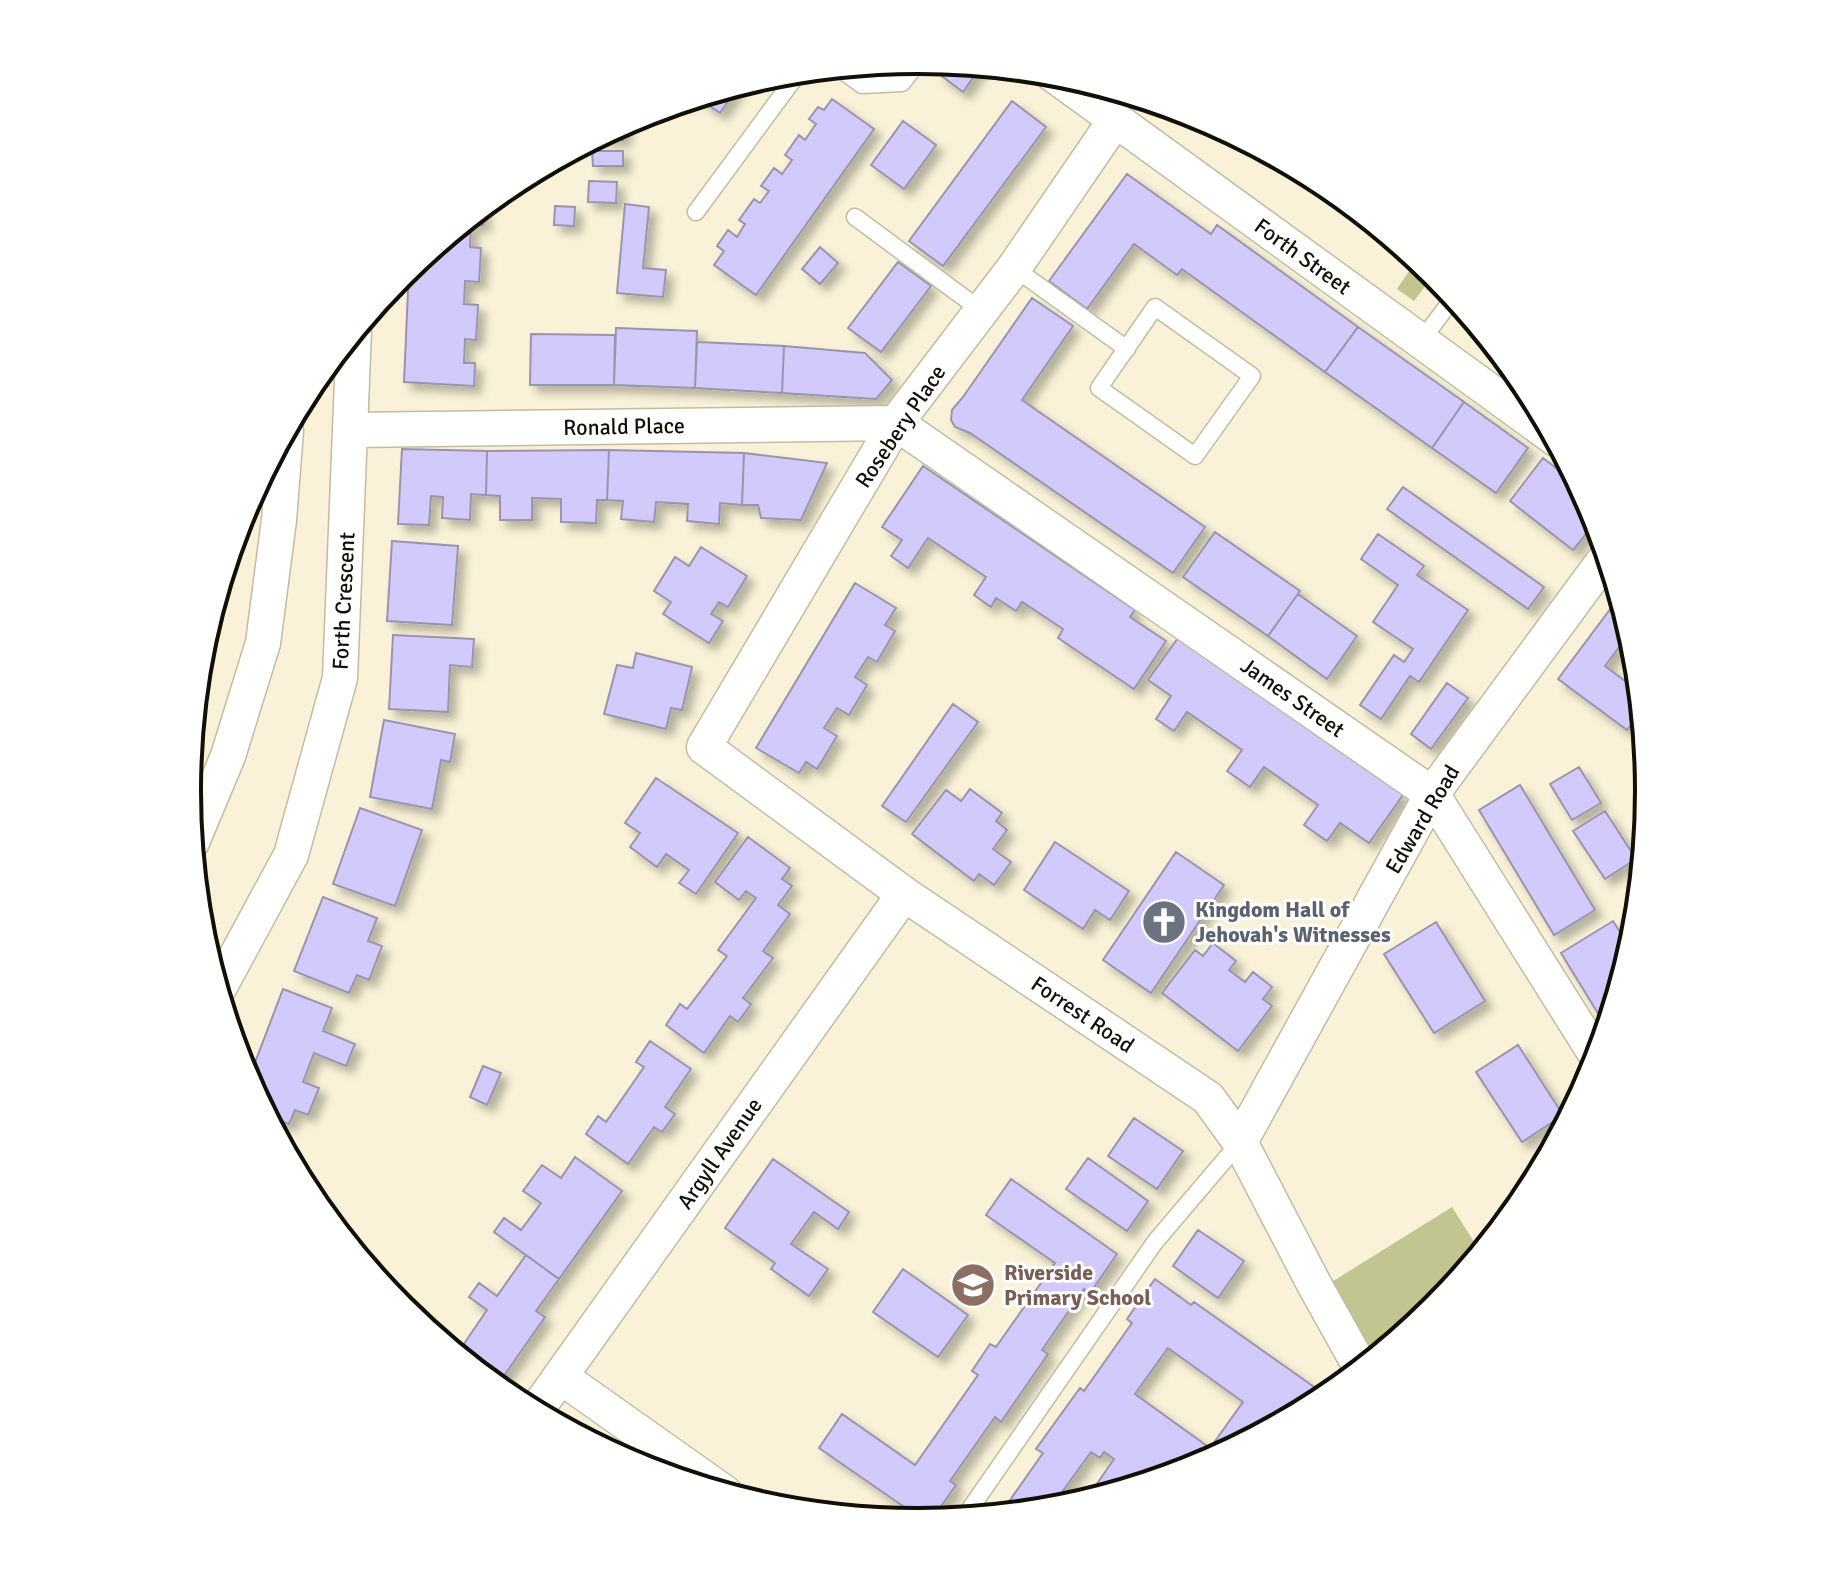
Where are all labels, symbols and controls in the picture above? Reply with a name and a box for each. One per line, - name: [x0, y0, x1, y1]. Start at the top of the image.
- street label: Forth Street: [1249, 212, 1356, 301]
- street label: Rosebery Place: [849, 360, 952, 493]
- street label: Ronald Place: [563, 412, 685, 441]
- street label: Forth Crescent: [326, 531, 361, 671]
- street label: James Street: [1236, 652, 1350, 743]
- street label: Edward Road: [1379, 760, 1465, 879]
- place label: Kingdom Hall of Jehovah's Witnesses: [1195, 896, 1391, 948]
- church icon: Kingdom Hall of Jehovah's Witnesses: [1140, 898, 1188, 946]
- street label: Forrest Road: [1026, 970, 1139, 1059]
- street label: Argyll Avenue: [671, 1092, 768, 1214]
- place label: Riverside Primary School: [1004, 1259, 1151, 1311]
- school or university icon: Riverside Primary School: [949, 1261, 997, 1309]

